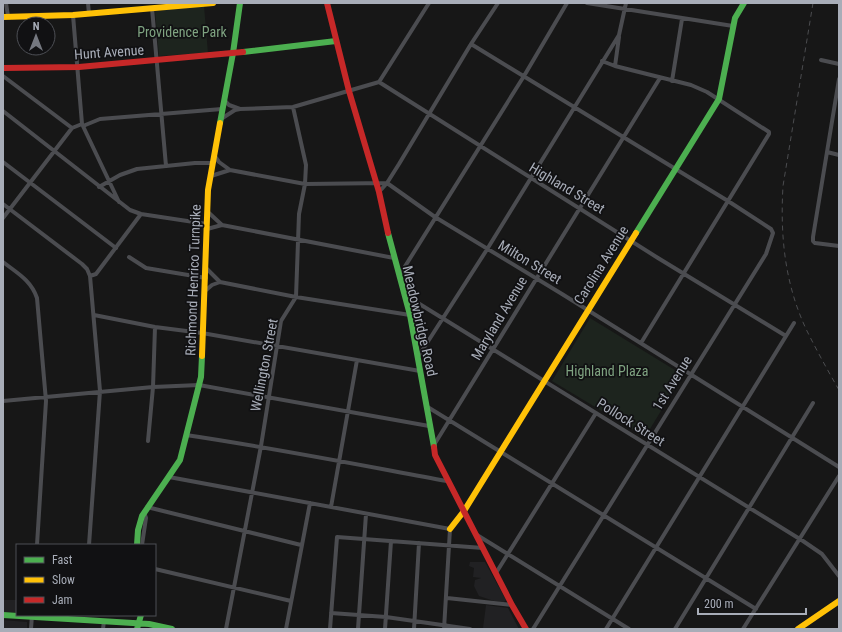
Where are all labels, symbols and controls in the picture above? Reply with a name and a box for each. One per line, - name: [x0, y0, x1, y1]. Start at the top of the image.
- north arrow: [16, 16, 56, 56]
- text: N: [33, 20, 40, 33]
- park label: Providence Park: [137, 24, 227, 40]
- street label: Hunt Avenue: [74, 42, 145, 62]
- street label: Highland Street: [526, 159, 608, 217]
- street label: Richmond Henrico Turnpike: [182, 204, 204, 356]
- street label: Carolina Avenue: [571, 223, 632, 307]
- street label: Milton Street: [496, 237, 564, 287]
- street label: Meadowbridge Road: [399, 264, 441, 378]
- street label: Maryland Avenue: [468, 273, 530, 363]
- street label: Wellington Street: [247, 317, 281, 413]
- street label: 1st Avenue: [649, 353, 695, 413]
- park label: Highland Plaza: [566, 363, 648, 379]
- street label: Pollock Street: [594, 395, 668, 449]
- legend: [16, 544, 156, 616]
- text: Fast: [52, 553, 73, 567]
- text: Slow: [52, 573, 75, 587]
- scale bar: [698, 590, 806, 616]
- text: Jam: [52, 593, 73, 607]
- text: 200 m: [704, 597, 734, 611]

